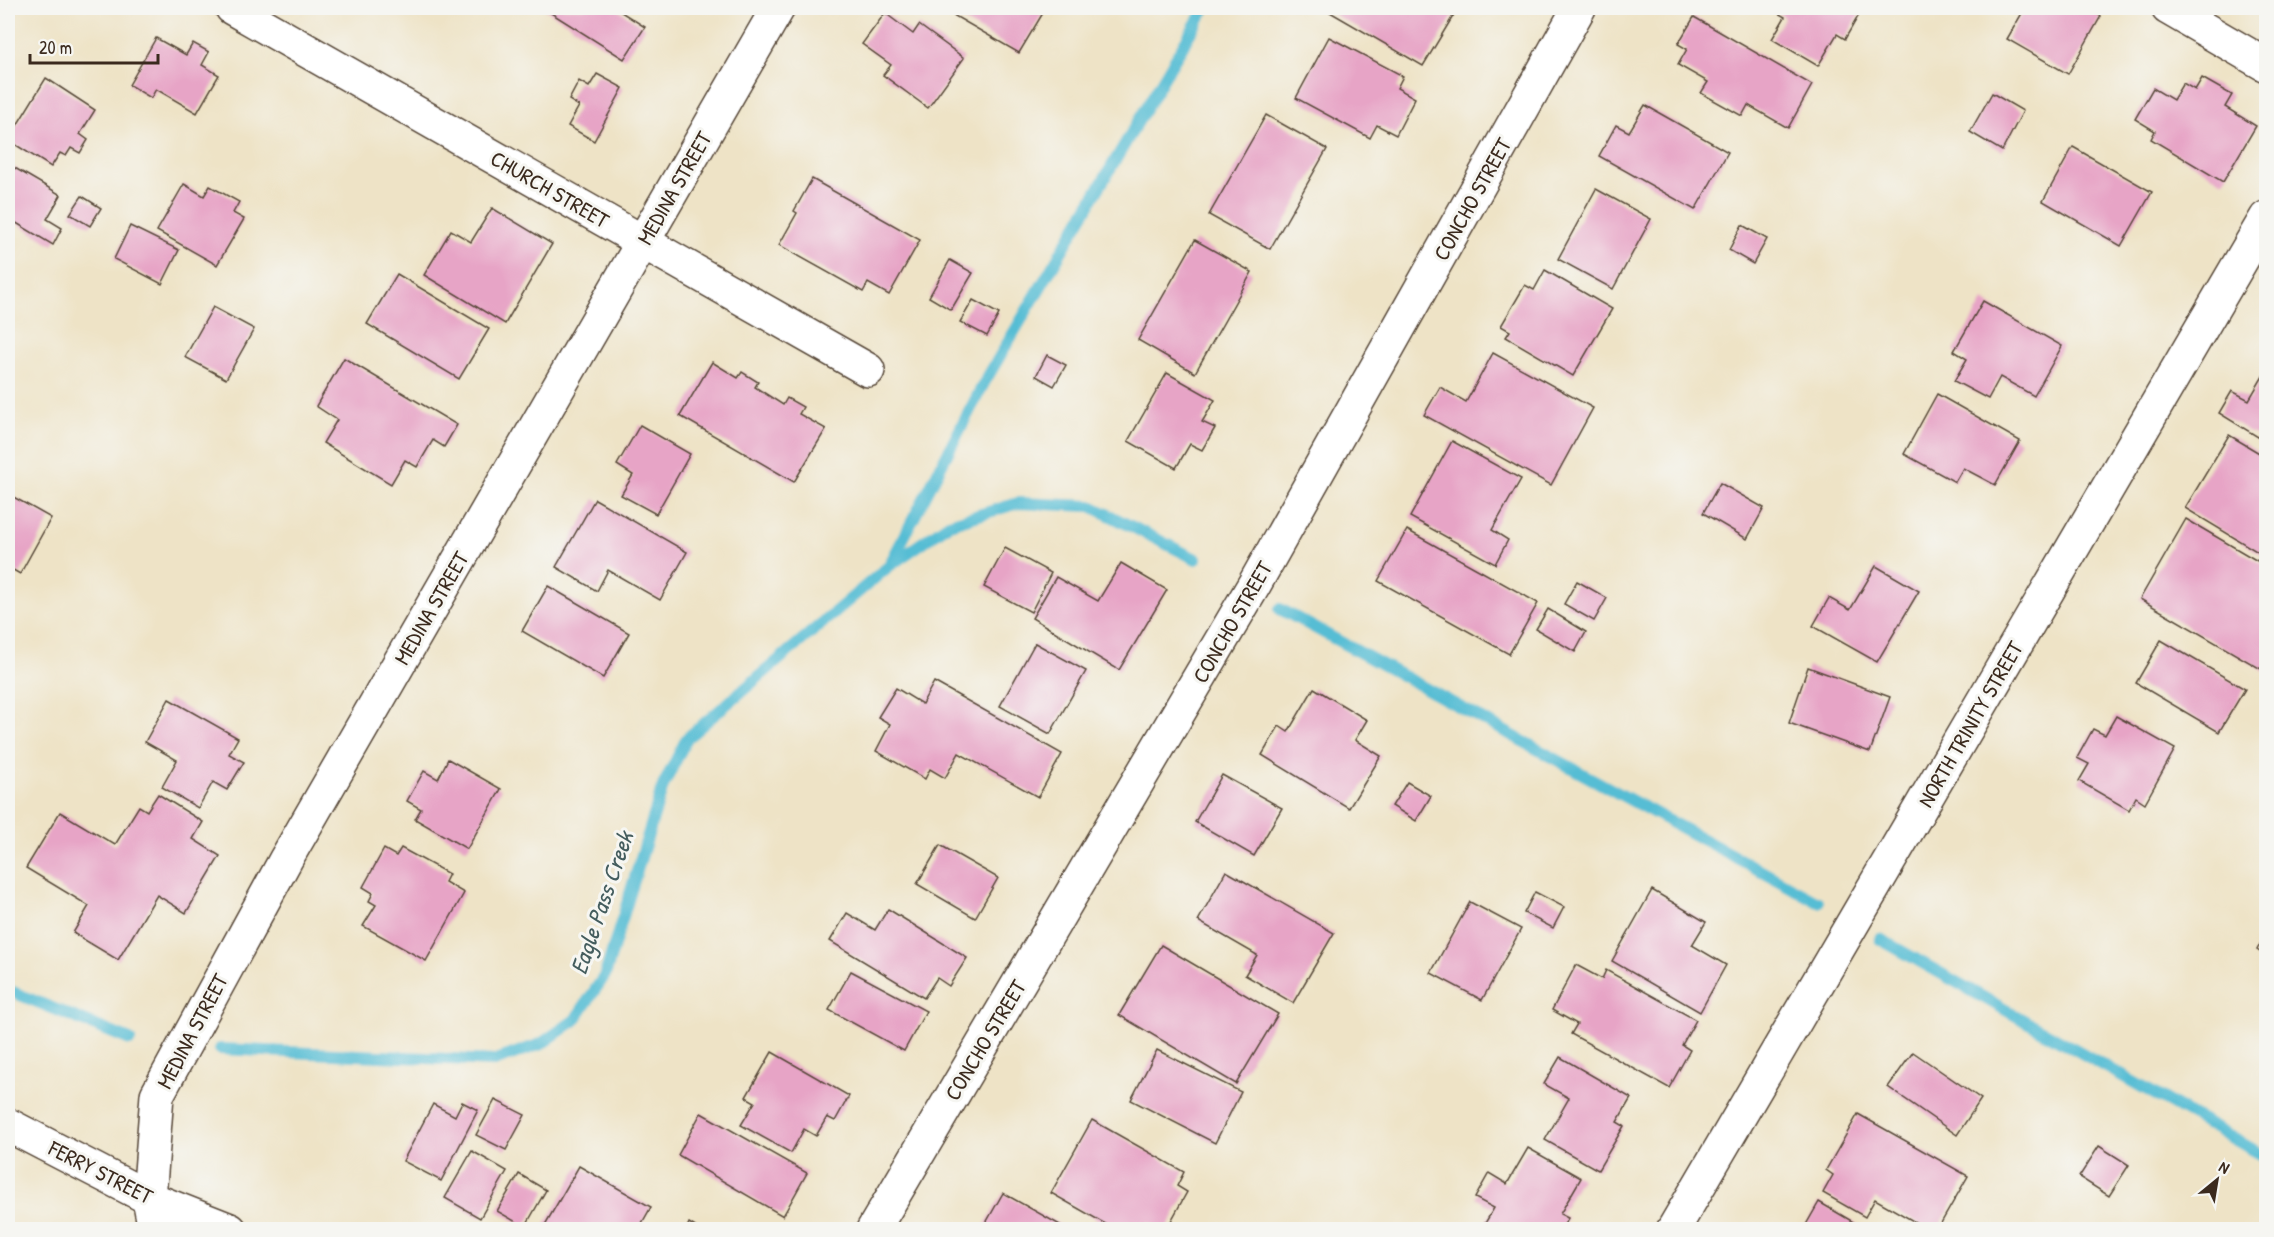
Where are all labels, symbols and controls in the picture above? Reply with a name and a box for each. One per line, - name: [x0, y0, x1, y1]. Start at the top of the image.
- scale bar: [30, 27, 158, 65]
- text: 20 m: [39, 35, 72, 60]
- street label: MEDINA STREET: [629, 125, 719, 250]
- street label: CONCHO STREET: [1426, 132, 1518, 266]
- street label: CHURCH STREET: [485, 143, 615, 235]
- street label: MEDINA STREET: [386, 545, 476, 670]
- street label: CONCHO STREET: [1185, 555, 1279, 688]
- street label: NORTH TRINITY STREET: [1910, 635, 2030, 813]
- water label: Eagle Pass Creek: [562, 825, 642, 978]
- street label: MEDINA STREET: [149, 968, 235, 1094]
- street label: CONCHO STREET: [937, 973, 1033, 1106]
- street label: FERRY STREET: [43, 1133, 159, 1211]
- north arrow: [2187, 1150, 2247, 1210]
- text: N: [2215, 1155, 2234, 1179]

